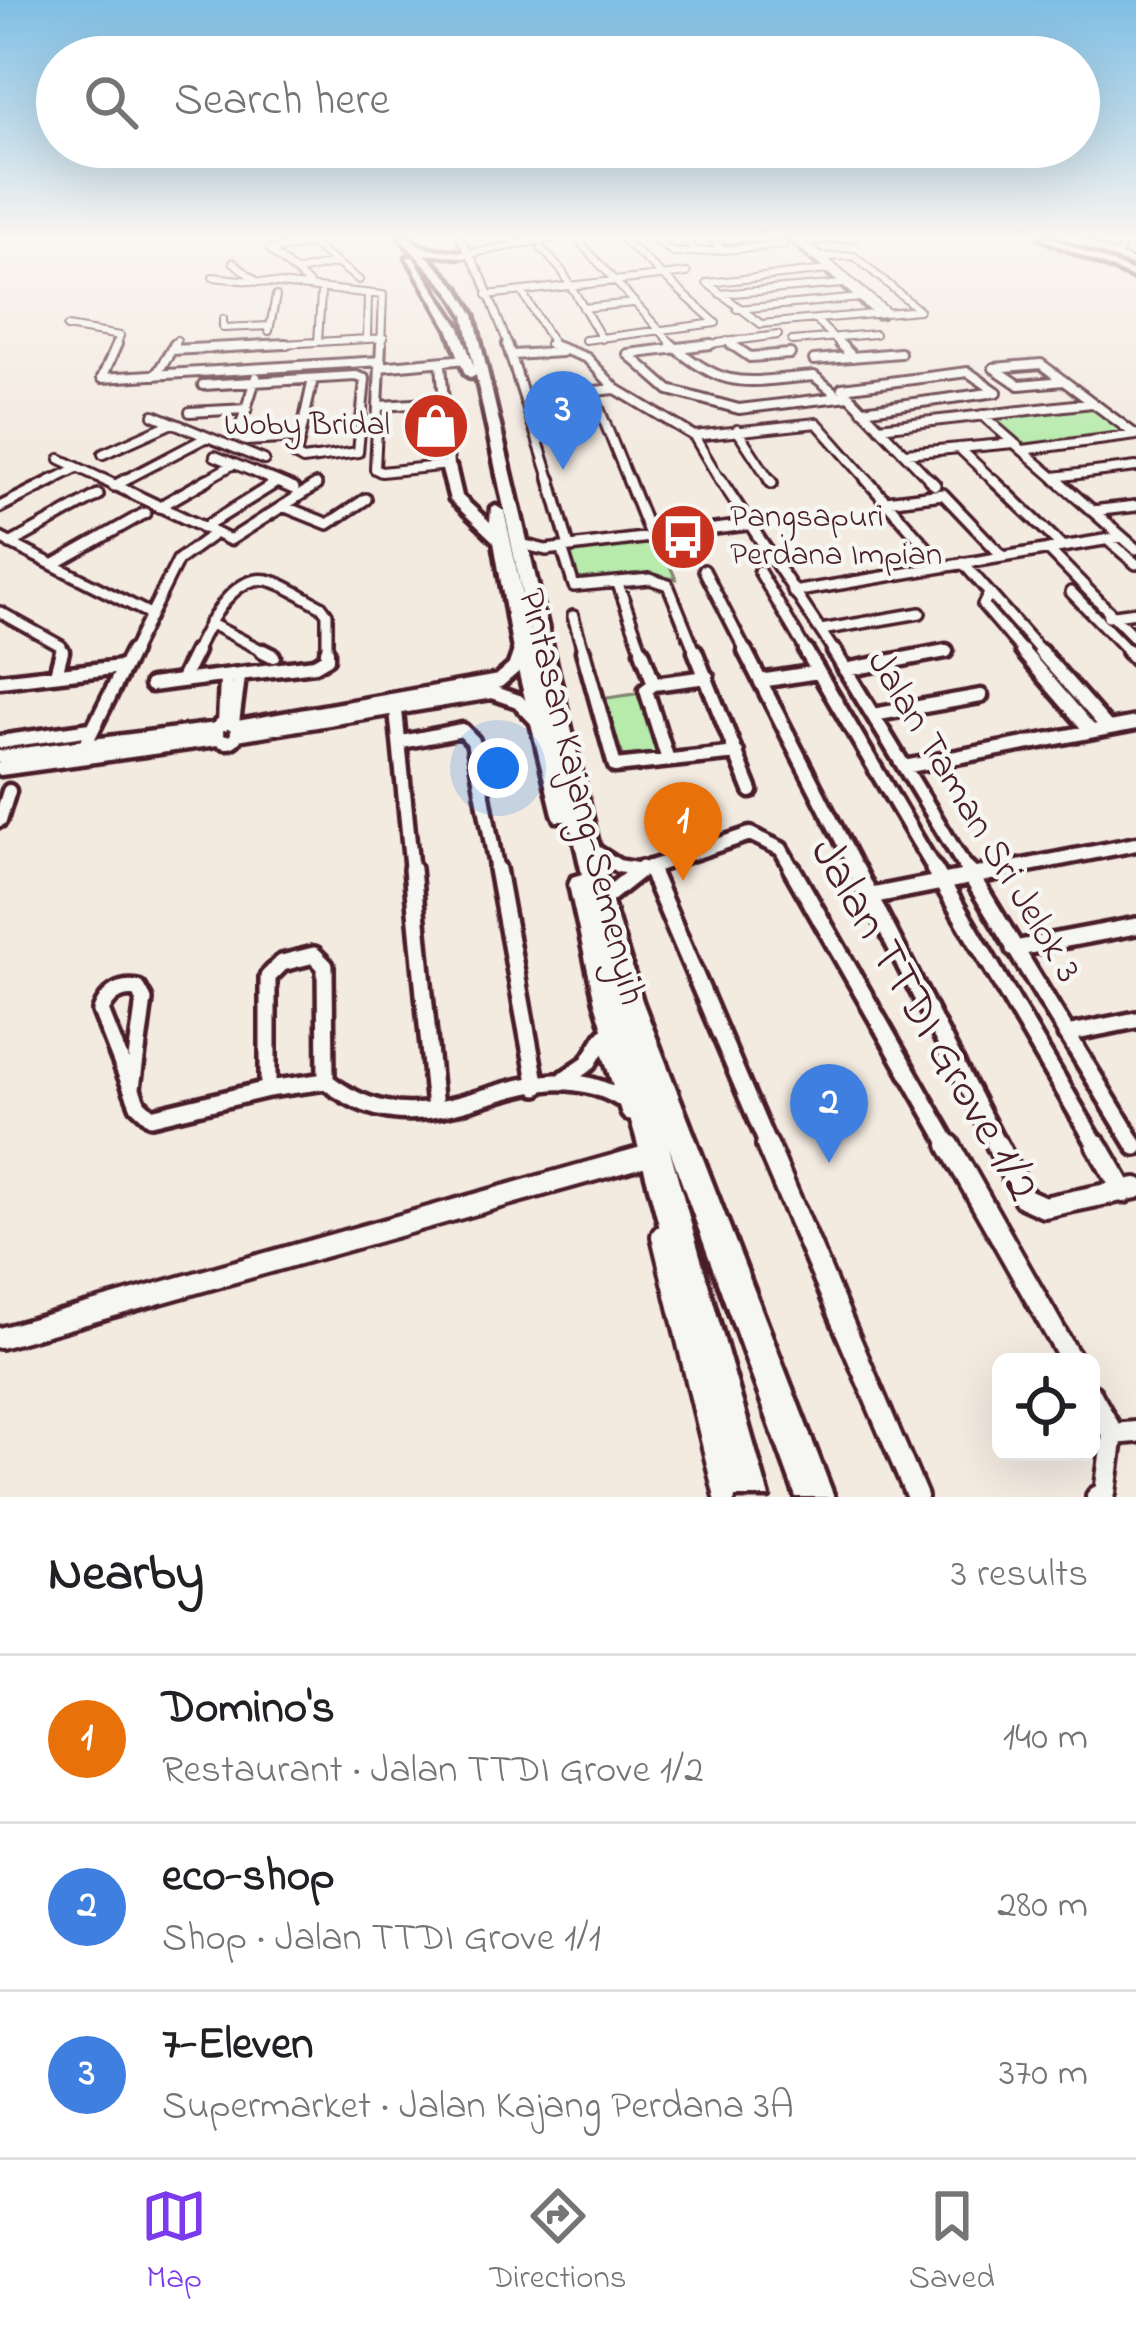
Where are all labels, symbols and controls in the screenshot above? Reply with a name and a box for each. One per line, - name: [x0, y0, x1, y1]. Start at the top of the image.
- search box: [36, 36, 1100, 168]
- icon: search: [78, 69, 144, 135]
- text: Search here: [174, 69, 390, 135]
- pin: 3: [524, 371, 602, 470]
- shop icon: Woby Bridal: [401, 391, 471, 461]
- place label: Woby Bridal: [224, 402, 390, 450]
- place label: Pangsapuri Perdana Impian: [730, 494, 942, 580]
- bus stop icon: Pangsapuri Perdana Impian: [648, 502, 718, 572]
- street label: Pintasan Kajang-Semenyih: [501, 583, 659, 1011]
- street label: Jalan Taman Sri Jelok 3: [851, 640, 1095, 994]
- your location: [468, 738, 528, 798]
- pin: 1: [644, 782, 722, 881]
- street label: Jalan TTDI Grove 1/2: [796, 828, 1050, 1212]
- pin: 2: [790, 1064, 868, 1163]
- map controls: [992, 1353, 1100, 1461]
- button: locate: [992, 1353, 1100, 1461]
- text: Nearby: [48, 1538, 204, 1613]
- text: 3 results: [951, 1547, 1088, 1604]
- text: Domino's: [162, 1677, 335, 1743]
- text: 1: [81, 1710, 93, 1767]
- text: 140 m: [1003, 1710, 1088, 1767]
- text: Restaurant · Jalan TTDI Grove 1/2: [162, 1743, 704, 1800]
- text: eco-shop: [162, 1845, 335, 1911]
- text: 2: [77, 1878, 97, 1935]
- text: 280 m: [997, 1878, 1088, 1935]
- text: Shop · Jalan TTDI Grove 1/1: [162, 1911, 601, 1968]
- text: 7-Eleven: [162, 2013, 313, 2079]
- text: 3: [79, 2046, 95, 2103]
- text: 370 m: [999, 2046, 1088, 2103]
- text: Supermarket · Jalan Kajang Perdana 3A: [162, 2079, 794, 2136]
- tab: Map: [141, 2183, 207, 2303]
- tab: Directions: [489, 2183, 626, 2303]
- tab: Saved: [909, 2183, 995, 2303]

